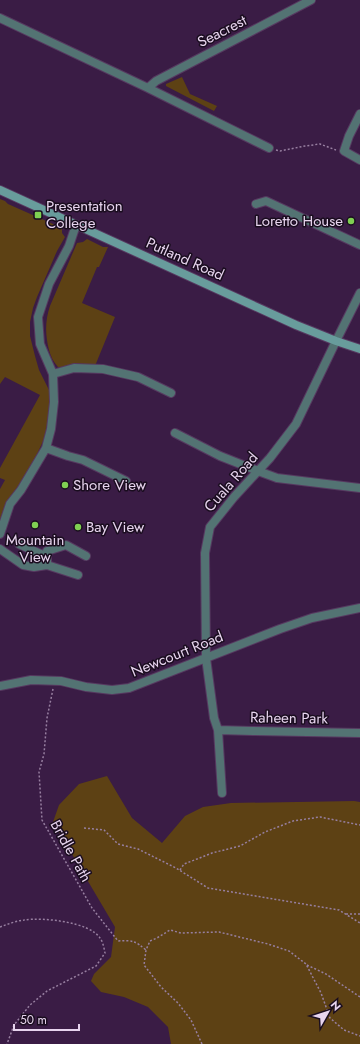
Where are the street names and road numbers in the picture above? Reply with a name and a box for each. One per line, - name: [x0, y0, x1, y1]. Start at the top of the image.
- street label: Seacrest: [194, 9, 251, 53]
- street label: Putland Road: [142, 232, 228, 286]
- street label: Cuala Road: [199, 447, 263, 517]
- street label: Newcourt Road: [127, 625, 227, 683]
- street label: Raheen Park: [250, 706, 329, 730]
- street label: Bridle Path: [45, 816, 97, 886]

